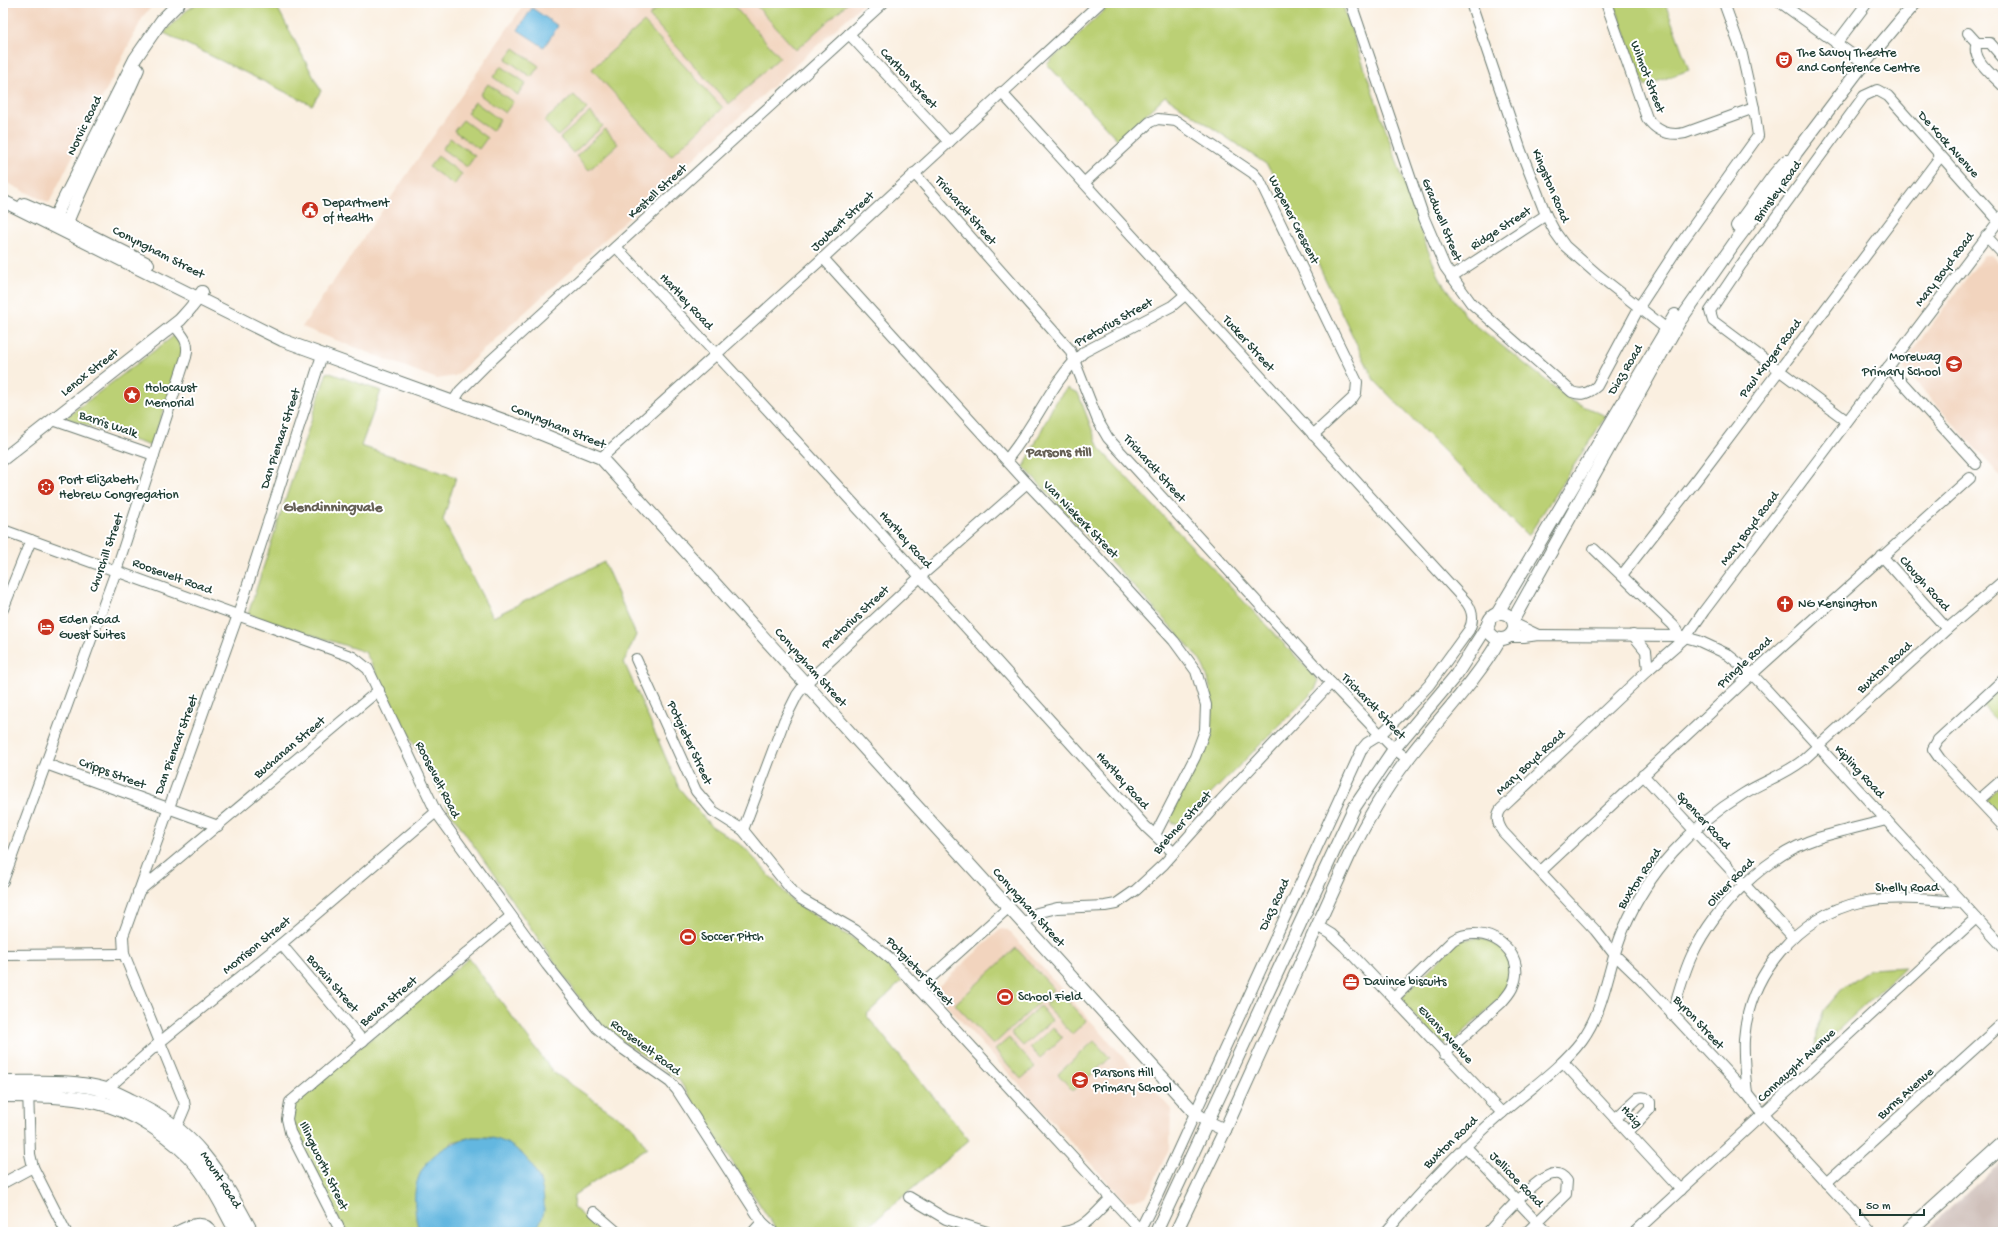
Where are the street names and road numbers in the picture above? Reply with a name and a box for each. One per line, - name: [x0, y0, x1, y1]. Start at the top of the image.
- street label: Wilmot Street: [1626, 39, 1668, 117]
- street label: Carlton Street: [876, 45, 941, 114]
- street label: Norvic Road: [64, 93, 106, 158]
- street label: De Kock Avenue: [1913, 108, 1982, 182]
- street label: Kingston Road: [1528, 147, 1573, 226]
- street label: Brinsley Road: [1750, 157, 1806, 227]
- street label: Kestell Street: [625, 160, 692, 222]
- street label: Trichardt Street: [930, 173, 1000, 250]
- street label: Wepener Crescent: [1264, 173, 1323, 268]
- street label: Gradwell Street: [1418, 176, 1465, 265]
- street label: Joubert Street: [808, 188, 879, 255]
- street label: Ridge Street: [1468, 203, 1535, 254]
- street label: Conyngham Street: [110, 223, 208, 283]
- street label: Mary Boyd Road: [1912, 229, 1979, 310]
- street label: Hartley Road: [656, 271, 717, 334]
- street label: Pretorius Street: [1072, 295, 1157, 351]
- street label: Tucker Street: [1218, 312, 1278, 376]
- street label: Paul Kruger Road: [1736, 316, 1806, 402]
- street label: Diaz Road: [1605, 341, 1647, 399]
- street label: Lenox Street: [58, 345, 123, 400]
- street label: Dan Pienaar Street: [257, 385, 305, 492]
- street label: Conyngham Street: [508, 401, 609, 454]
- street label: Barris Walk: [76, 408, 140, 442]
- street label: Trichardt Street: [1119, 431, 1190, 507]
- street label: Van Niekerk Street: [1038, 477, 1122, 563]
- street label: Mary Boyd Road: [1717, 488, 1784, 569]
- street label: Hartley Road: [875, 508, 936, 573]
- street label: Churchill Street: [86, 510, 128, 594]
- street label: Clough Road: [1895, 553, 1953, 616]
- street label: Roosevelt Road: [130, 556, 215, 599]
- street label: Pretorius Street: [818, 582, 894, 654]
- street label: Conyngham Street: [771, 625, 851, 712]
- street label: Pringle Road: [1714, 633, 1776, 693]
- street label: Buxton Road: [1854, 638, 1916, 698]
- street label: Trichardt Street: [1337, 670, 1410, 744]
- street label: Dan Pienaar Street: [152, 692, 203, 798]
- street label: Potgieter Street: [663, 698, 716, 789]
- street label: Buchanan Street: [250, 713, 330, 783]
- street label: Mary Boyd Road: [1493, 726, 1570, 799]
- street label: Roosevelt Road: [411, 739, 463, 822]
- street label: Kipling Road: [1831, 742, 1888, 803]
- street label: Hartley Road: [1092, 749, 1153, 814]
- street label: Cripps Street: [77, 755, 149, 794]
- street label: Brebner Street: [1150, 787, 1216, 859]
- street label: Spencer Road: [1673, 789, 1734, 854]
- street label: Buxton Road: [1614, 845, 1666, 913]
- street label: Oliver Road: [1704, 854, 1759, 911]
- street label: Conyngham Street: [989, 865, 1069, 952]
- street label: Diaz Road: [1256, 875, 1294, 934]
- street label: Shelly Road: [1875, 881, 1940, 896]
- street label: Morrison Street: [220, 913, 295, 978]
- street label: Potgieter Street: [881, 934, 957, 1011]
- street label: Borain Street: [302, 951, 362, 1017]
- street label: Bevan Street: [357, 973, 422, 1031]
- street label: Byron Street: [1669, 992, 1728, 1054]
- street label: Evans Avenue: [1414, 1003, 1476, 1067]
- street label: Roosevelt Road: [607, 1017, 684, 1080]
- street label: Connaught Avenue: [1755, 1026, 1839, 1106]
- street label: Burns Avenue: [1874, 1065, 1937, 1124]
- street label: Haig: [1617, 1103, 1645, 1131]
- street label: Buxton Road: [1420, 1113, 1482, 1173]
- street label: Illingworth Street: [295, 1119, 352, 1214]
- street label: Mount Road: [196, 1149, 245, 1212]
- street label: Jellicoe Road: [1486, 1149, 1547, 1212]

